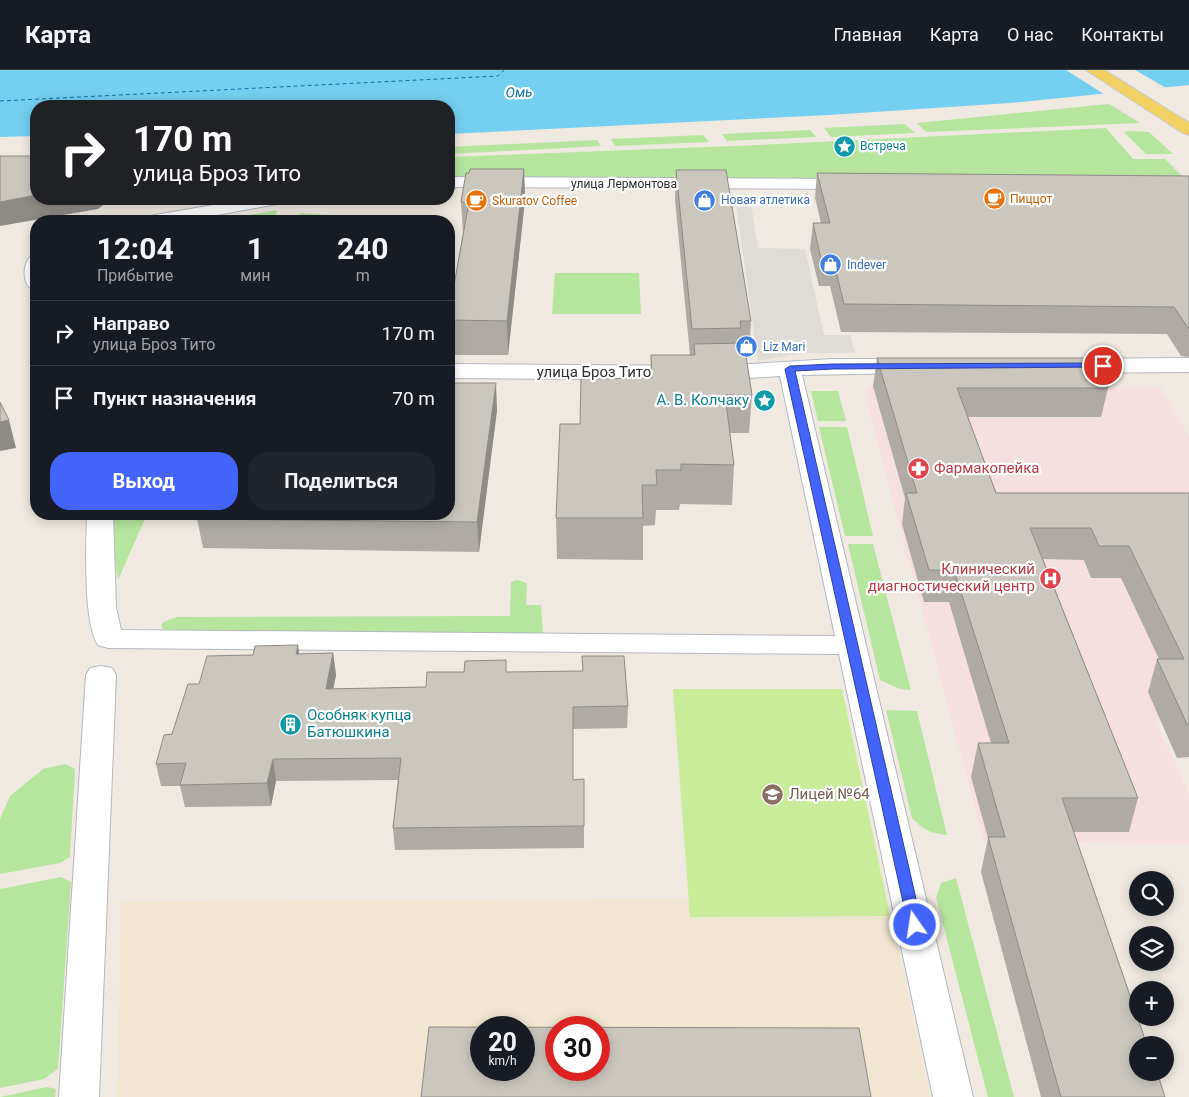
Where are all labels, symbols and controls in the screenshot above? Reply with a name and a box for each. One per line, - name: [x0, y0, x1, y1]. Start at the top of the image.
- text: Карта: [25, 21, 91, 49]
- text: Главная: [833, 24, 902, 45]
- text: Карта: [930, 24, 979, 45]
- text: О нас: [1007, 24, 1053, 45]
- text: Контакты: [1081, 24, 1164, 45]
- water label: Омь: [505, 84, 533, 100]
- text: 170 m: [133, 119, 232, 160]
- icon: right: [50, 120, 115, 185]
- place icon: Встреча: [832, 134, 856, 158]
- place label: Встреча: [860, 139, 906, 153]
- text: улица Броз Тито: [133, 161, 301, 186]
- street label: улица Лермонтова: [571, 177, 677, 191]
- cafe icon: Пиццот: [982, 187, 1006, 211]
- shop icon: Новая атлетика: [693, 188, 717, 212]
- cafe icon: Skuratov Coffee: [464, 189, 488, 213]
- place label: Пиццот: [1010, 192, 1052, 206]
- place label: Новая атлетика: [721, 193, 810, 207]
- place label: Skuratov Coffee: [492, 194, 577, 208]
- text: 12:04: [96, 231, 174, 266]
- text: 1: [247, 231, 264, 266]
- text: 240: [337, 231, 389, 266]
- shop icon: Indever: [819, 253, 843, 277]
- place label: Indever: [847, 258, 886, 272]
- text: Прибытие: [97, 266, 173, 285]
- text: мин: [240, 266, 270, 285]
- text: m: [356, 266, 370, 285]
- text: Направо: [93, 312, 170, 335]
- icon: right: [50, 319, 78, 347]
- text: 170 m: [382, 322, 435, 345]
- text: улица Броз Тито: [93, 335, 215, 354]
- shop icon: Liz Mari: [735, 335, 759, 359]
- place label: Liz Mari: [763, 340, 805, 354]
- pin: [1082, 345, 1124, 387]
- icon: arrive: [1089, 352, 1117, 380]
- street label: улица Броз Тито: [537, 363, 651, 381]
- icon: arrive: [50, 384, 78, 412]
- text: Пункт назначения: [93, 387, 256, 410]
- text: 70 m: [392, 387, 435, 410]
- place icon: А. В. Колчаку: [753, 388, 777, 412]
- place label: А. В. Колчаку: [656, 391, 749, 409]
- button: Выход: [50, 452, 238, 510]
- button: Поделиться: [248, 452, 435, 510]
- pharmacy icon: Фармакопейка: [906, 456, 930, 480]
- place label: Фармакопейка: [934, 459, 1040, 477]
- place label: Клинический диагностический центр: [868, 560, 1035, 595]
- hospital icon: Клинический диагностический центр: [1039, 566, 1063, 590]
- place label: Особняк купца Батюшкина: [307, 706, 412, 741]
- building icon: Особняк купца Батюшкина: [279, 712, 303, 736]
- school or university icon: Лицей №64: [761, 782, 785, 806]
- place label: Лицей №64: [789, 785, 870, 803]
- map controls: [1129, 871, 1174, 1081]
- button: search: [1129, 871, 1174, 916]
- position arrow: [888, 898, 940, 950]
- button: layers: [1129, 926, 1174, 971]
- button: +: [1129, 981, 1174, 1026]
- speed limit sign: 30: [545, 1016, 610, 1081]
- text: 20: [488, 1028, 517, 1057]
- button: −: [1129, 1036, 1174, 1081]
- text: km/h: [488, 1054, 517, 1068]

